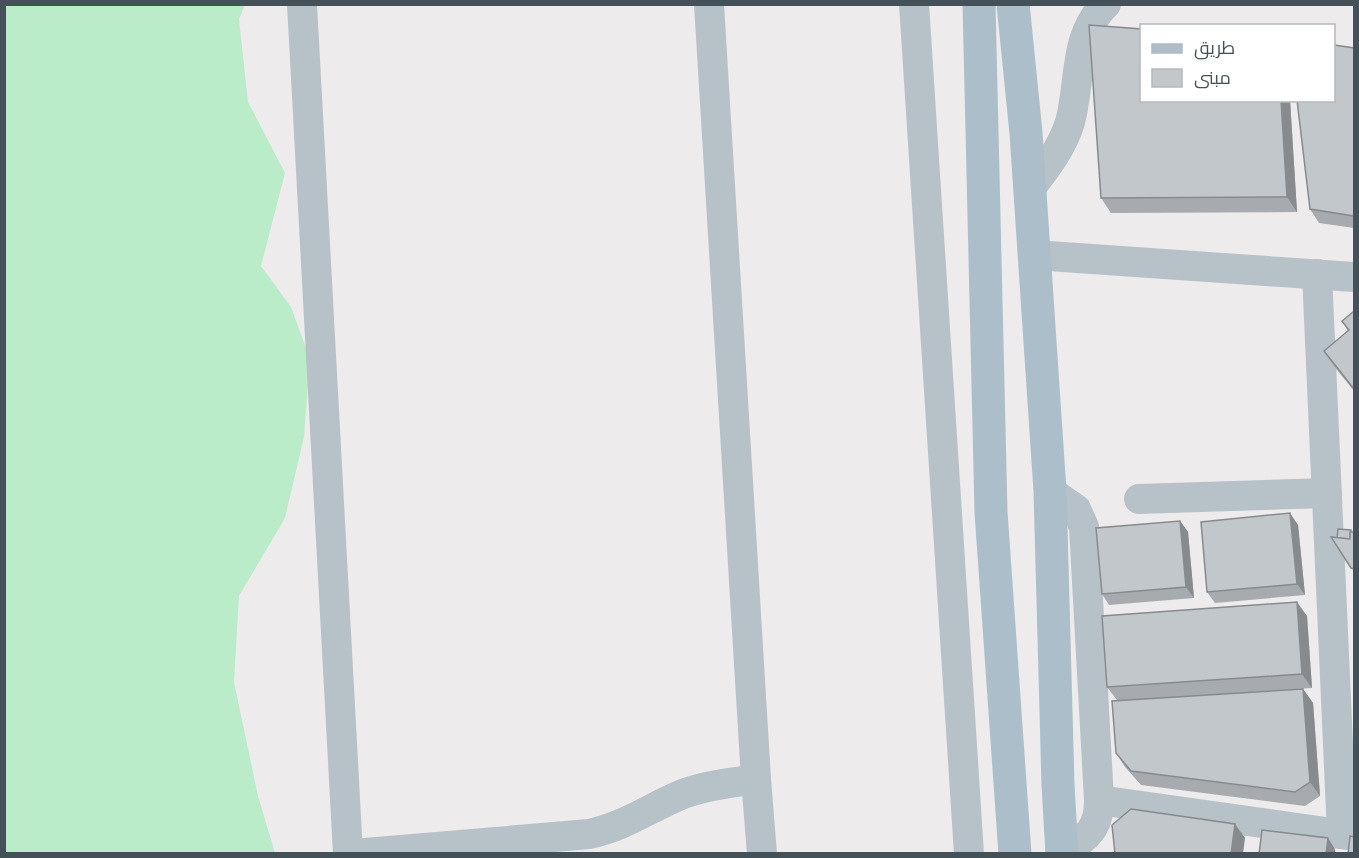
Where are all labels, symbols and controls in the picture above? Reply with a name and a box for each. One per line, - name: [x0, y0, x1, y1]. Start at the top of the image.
- legend: [1140, 24, 1335, 102]
- text: طريق: [1194, 35, 1235, 60]
- text: مبنى: [1194, 65, 1231, 89]

